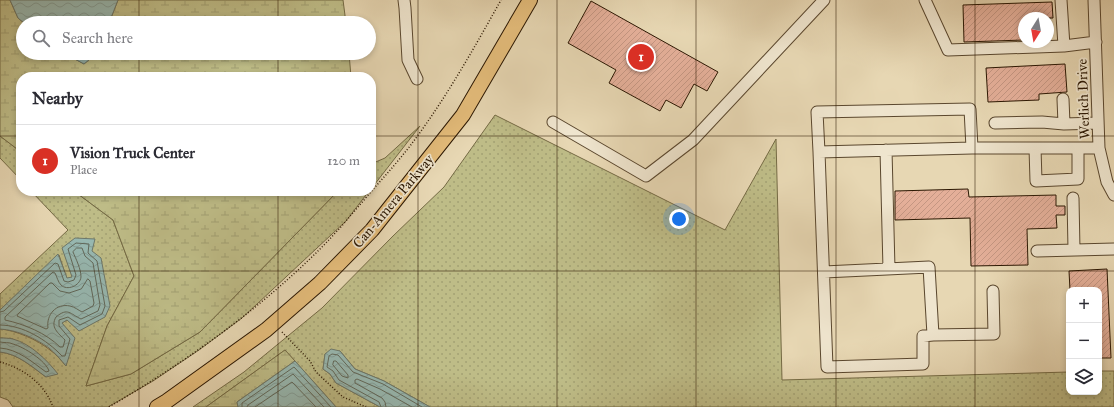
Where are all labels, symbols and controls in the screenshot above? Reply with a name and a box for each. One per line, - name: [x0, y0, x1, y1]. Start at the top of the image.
- north arrow: [1018, 12, 1054, 48]
- search box: [16, 16, 376, 60]
- icon: search: [30, 27, 52, 49]
- text: Search here: [62, 29, 133, 47]
- pin: 1: [628, 42, 654, 72]
- street label: Werlich Drive: [1074, 58, 1093, 139]
- text: Nearby: [32, 88, 83, 109]
- text: Vision Truck Center: [70, 144, 195, 162]
- street label: Can-Amera Parkway: [349, 151, 438, 251]
- text: 1: [42, 153, 48, 169]
- text: 120 m: [327, 153, 360, 169]
- text: Place: [70, 162, 97, 178]
- your location: [669, 209, 689, 229]
- map controls: [1066, 287, 1102, 395]
- button: +: [1066, 287, 1102, 323]
- button: −: [1066, 323, 1102, 359]
- button: layers: [1066, 359, 1102, 395]

